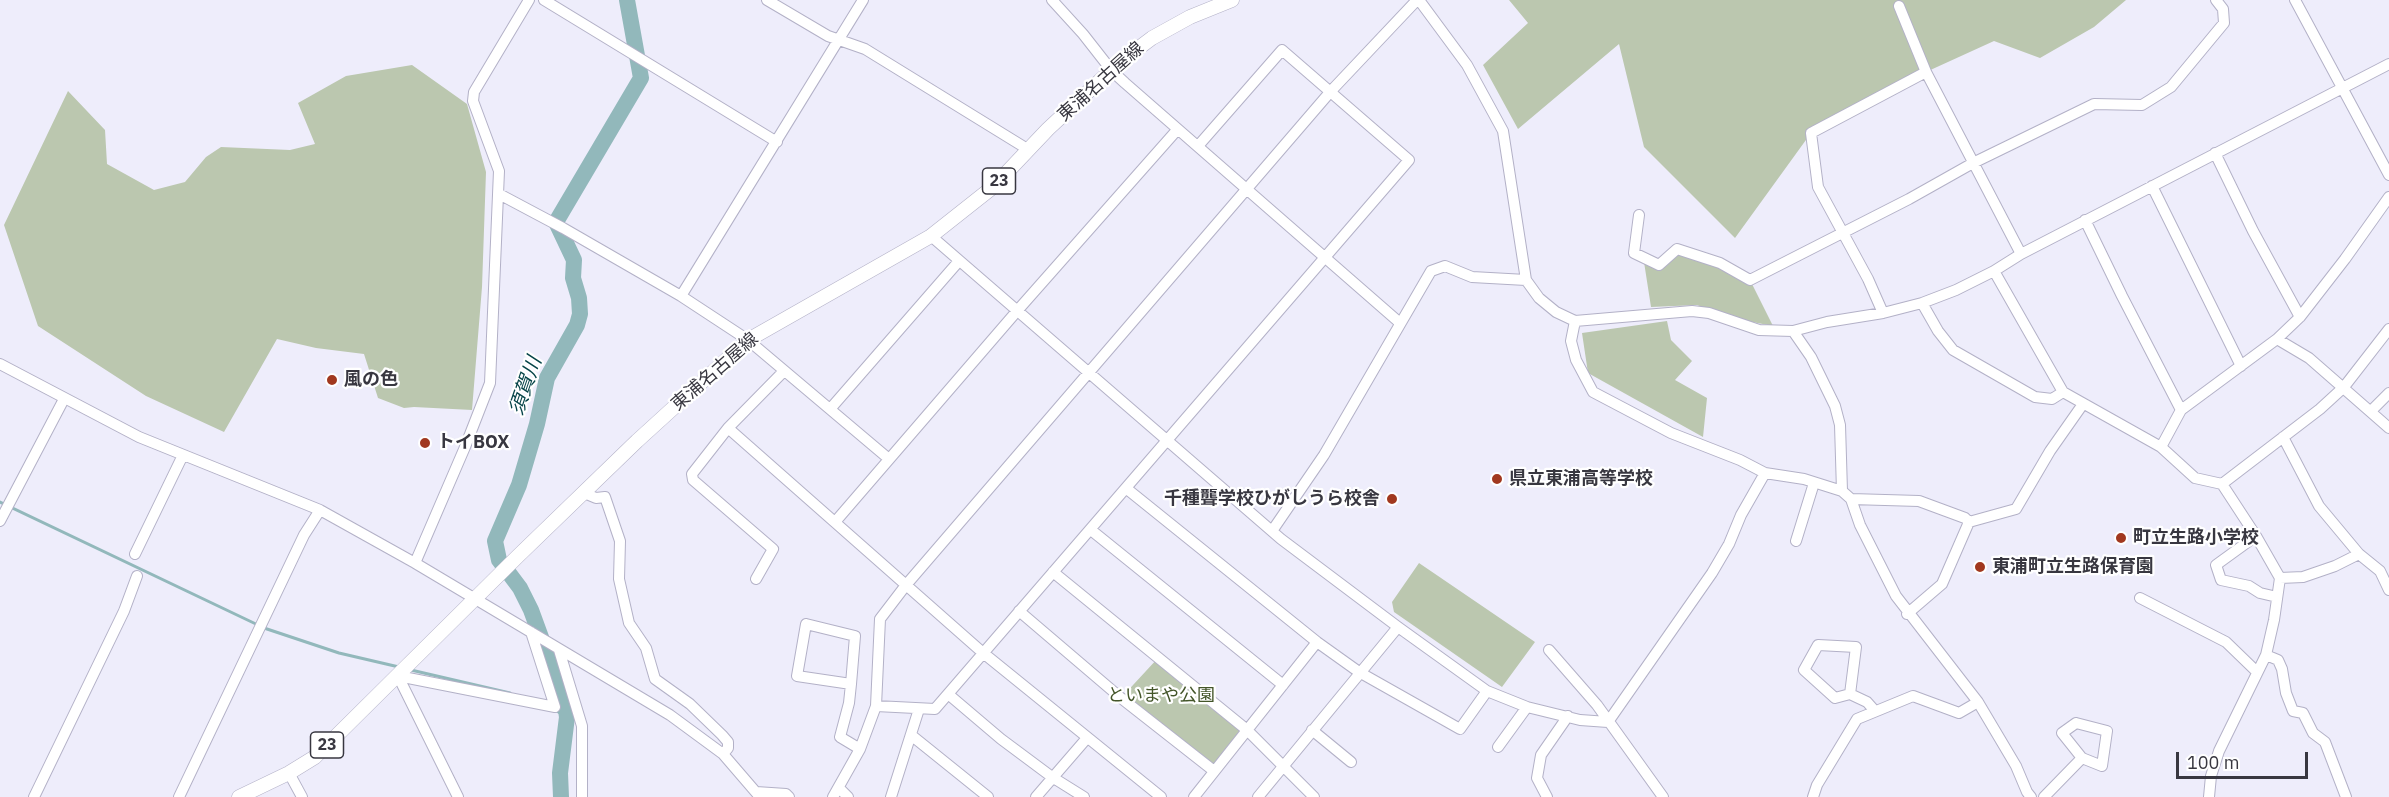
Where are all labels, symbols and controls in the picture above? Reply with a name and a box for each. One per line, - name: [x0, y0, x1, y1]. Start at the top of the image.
- street label: 東浦名古屋線: [1054, 38, 1148, 126]
- road number: 23: [982, 168, 1016, 194]
- street label: 東浦名古屋線: [667, 328, 763, 416]
- water label: 須賀川: [505, 354, 547, 418]
- place label: 風の色: [344, 369, 398, 391]
- marker: 風の色: [325, 373, 339, 387]
- place label: トイBOX: [437, 432, 509, 454]
- marker: トイBOX: [418, 436, 432, 450]
- place label: 県立東浦高等学校: [1509, 468, 1653, 490]
- marker: 県立東浦高等学校: [1490, 472, 1504, 486]
- place label: 千種聾学校ひがしうら校舎: [1164, 488, 1380, 510]
- marker: 千種聾学校ひがしうら校舎: [1385, 492, 1399, 506]
- place label: 町立生路小学校: [2133, 527, 2259, 549]
- marker: 町立生路小学校: [2114, 531, 2128, 545]
- place label: 東浦町立生路保育園: [1992, 556, 2154, 578]
- marker: 東浦町立生路保育園: [1973, 560, 1987, 574]
- park label: といまや公園: [1107, 685, 1215, 707]
- road number: 23: [310, 732, 344, 758]
- scale bar: [2179, 740, 2311, 778]
- text: 100 m: [2187, 751, 2239, 774]

